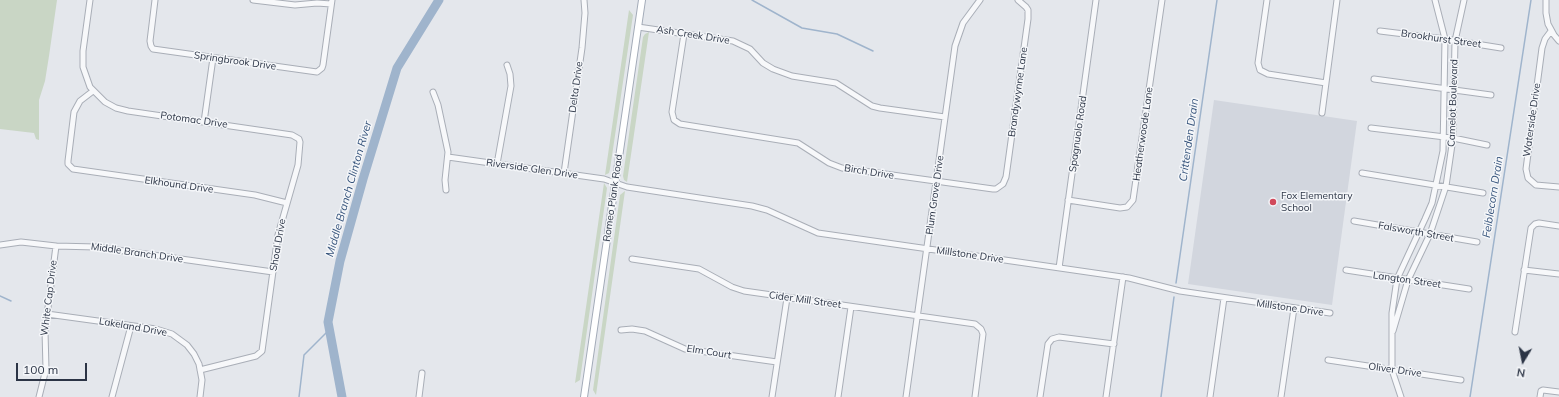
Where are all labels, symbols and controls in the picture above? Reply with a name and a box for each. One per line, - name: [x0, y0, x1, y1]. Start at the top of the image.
- street label: Ash Creek Drive: [656, 23, 730, 47]
- street label: Brookhurst Street: [1400, 27, 1482, 51]
- street label: Brandywynne Lane: [1006, 46, 1030, 138]
- street label: Springbrook Drive: [193, 49, 277, 73]
- street label: Camelot Boulevard: [1445, 59, 1461, 147]
- street label: Delta Drive: [566, 61, 586, 113]
- street label: Waterside Drive: [1521, 82, 1543, 158]
- street label: Heatherwoode Lane: [1130, 86, 1156, 182]
- street label: Spagnuolo Road: [1067, 95, 1089, 173]
- water label: Crittenden Drain: [1177, 98, 1201, 182]
- street label: Potomac Drive: [160, 109, 228, 131]
- water label: Middle Branch Clinton River: [323, 120, 375, 258]
- street label: Romeo Plank Road: [601, 154, 625, 242]
- street label: Plum Grove Drive: [923, 155, 947, 235]
- water label: Feiblecorn Drain: [1480, 155, 1506, 239]
- street label: Riverside Glen Drive: [485, 157, 579, 181]
- street label: Birch Drive: [843, 162, 895, 182]
- street label: Elkhound Drive: [144, 174, 214, 196]
- place label: Fox Elementary School: [1281, 190, 1353, 214]
- marker: Fox Elementary School: [1268, 197, 1278, 207]
- street label: Shoal Drive: [267, 218, 289, 272]
- street label: Falsworth Street: [1377, 219, 1455, 245]
- street label: Middle Branch Drive: [90, 241, 184, 265]
- street label: Millstone Drive: [936, 244, 1004, 266]
- street label: White Cap Drive: [38, 259, 60, 337]
- street label: Langton Street: [1372, 269, 1442, 291]
- street label: Cider Mill Street: [768, 289, 842, 311]
- street label: Millstone Drive: [1256, 297, 1324, 319]
- street label: Lakeland Drive: [98, 315, 168, 339]
- north arrow: [1503, 341, 1543, 381]
- street label: Elm Court: [686, 343, 732, 361]
- scale bar: [18, 355, 89, 381]
- street label: Oliver Drive: [1368, 360, 1422, 380]
- text: 100 m: [23, 362, 58, 377]
- text: N: [1516, 365, 1526, 380]

